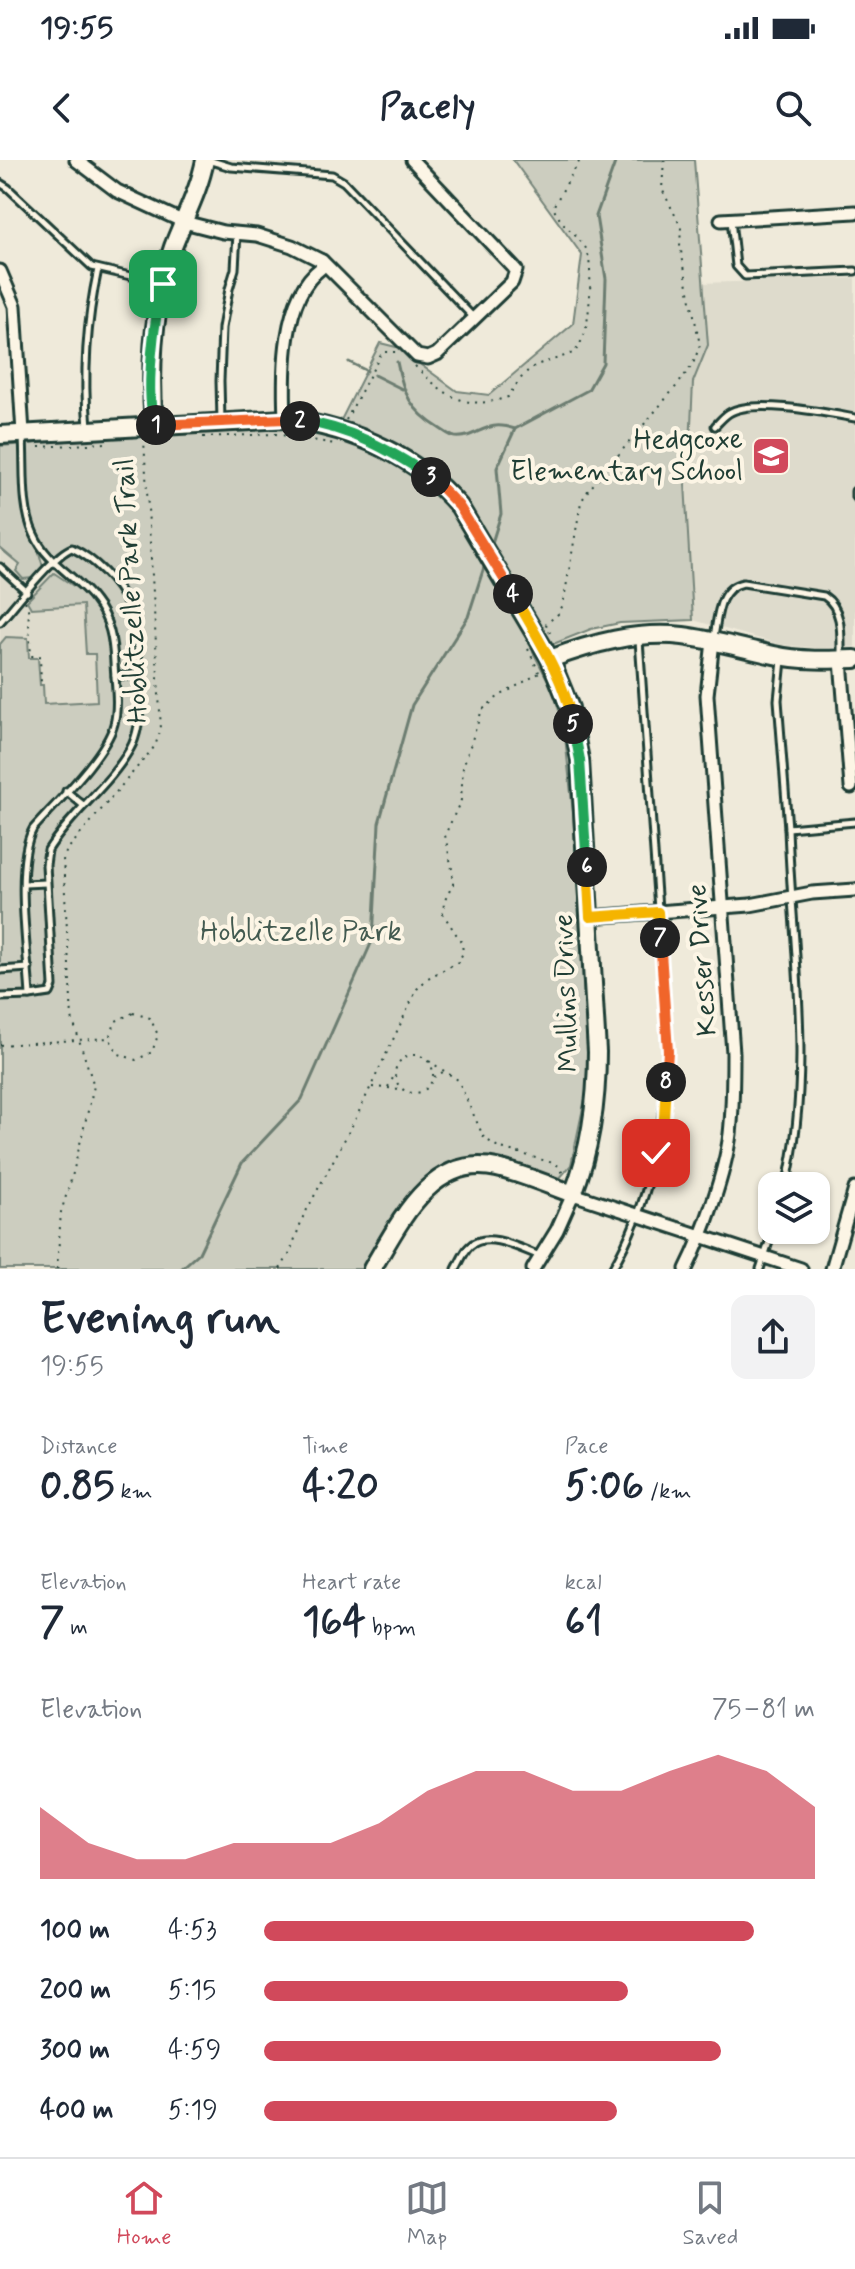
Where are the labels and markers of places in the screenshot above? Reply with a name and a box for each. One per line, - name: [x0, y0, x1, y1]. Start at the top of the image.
- pin: [129, 250, 197, 318]
- pin: 2: [280, 401, 320, 441]
- pin: 1: [136, 405, 176, 445]
- place label: Hedgcoxe Elementary School: [510, 422, 743, 491]
- school or university icon: Hedgcoxe Elementary School: [750, 435, 792, 477]
- pin: 3: [411, 457, 451, 497]
- pin: 4: [493, 574, 533, 614]
- pin: 5: [553, 704, 593, 744]
- pin: 6: [567, 847, 607, 887]
- pin: 7: [640, 918, 680, 958]
- pin: 8: [646, 1062, 686, 1102]
- pin: [622, 1119, 690, 1187]

